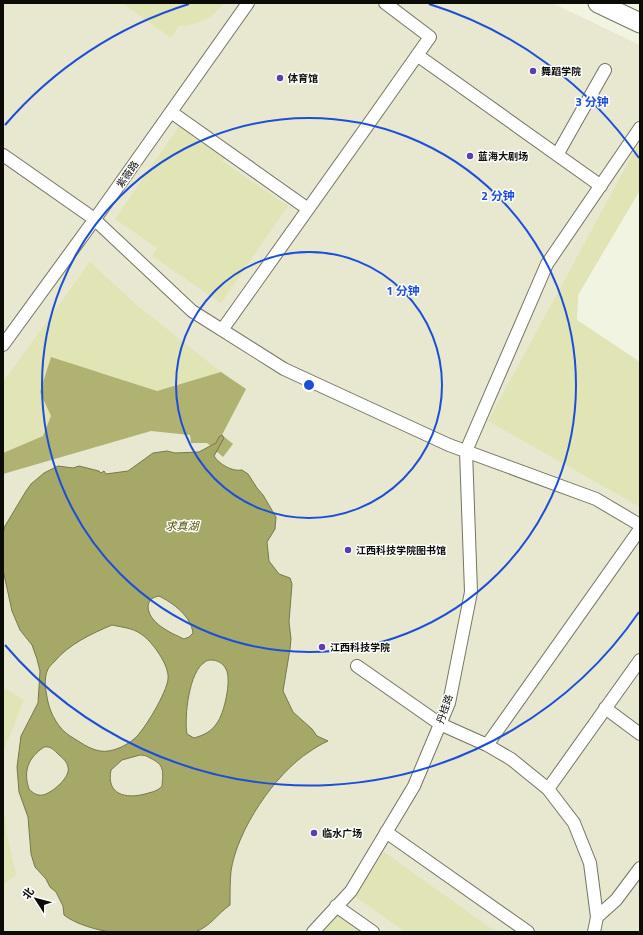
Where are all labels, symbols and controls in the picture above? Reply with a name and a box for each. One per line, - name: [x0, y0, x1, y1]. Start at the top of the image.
- place label: 舞蹈学院: [541, 64, 581, 79]
- marker: 舞蹈学院: [528, 66, 538, 76]
- place label: 体育馆: [287, 71, 318, 86]
- marker: 体育馆: [275, 73, 285, 83]
- text: 3 分钟: [575, 92, 609, 111]
- place label: 蓝海大剧场: [478, 149, 528, 164]
- marker: 蓝海大剧场: [465, 151, 475, 161]
- street label: 紫薇路: [113, 158, 142, 191]
- text: 2 分钟: [481, 186, 515, 205]
- text: 1 分钟: [386, 281, 420, 300]
- centre of rings: [302, 378, 316, 392]
- water label: 求真湖: [166, 518, 200, 534]
- place label: 江西科技学院图书馆: [356, 543, 446, 558]
- marker: 江西科技学院图书馆: [343, 545, 353, 555]
- place label: 江西科技学院: [330, 640, 390, 655]
- marker: 江西科技学院: [317, 642, 327, 652]
- street label: 丹桂路: [432, 693, 456, 726]
- place label: 临水广场: [322, 826, 362, 841]
- marker: 临水广场: [309, 828, 319, 838]
- north arrow: [16, 879, 56, 919]
- text: 北: [18, 884, 38, 902]

